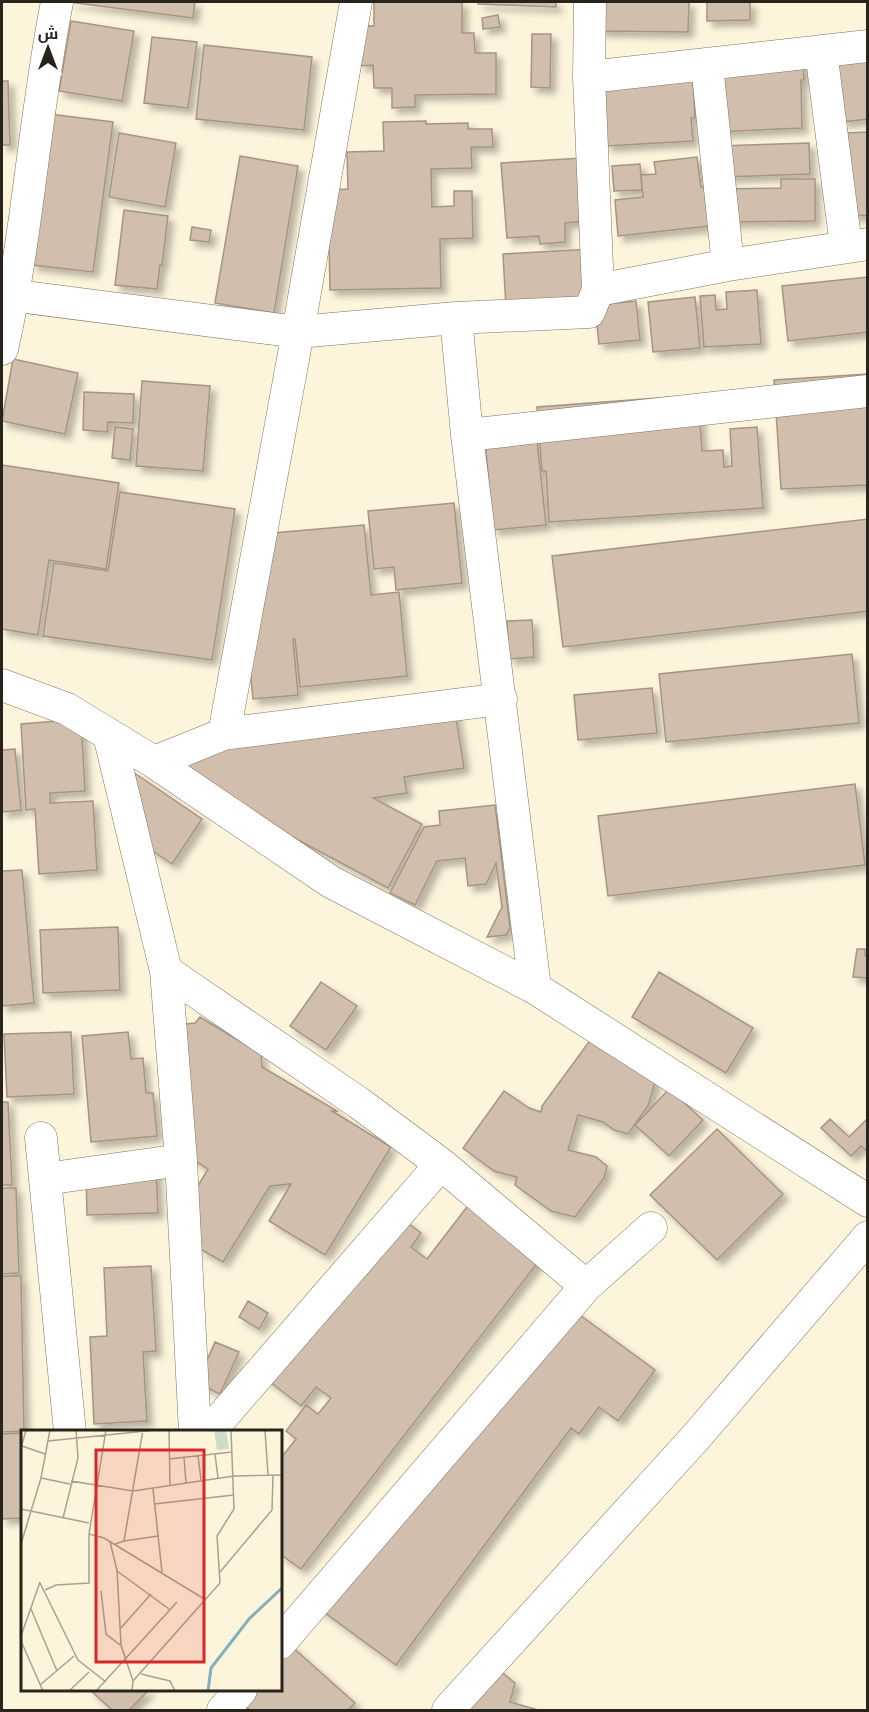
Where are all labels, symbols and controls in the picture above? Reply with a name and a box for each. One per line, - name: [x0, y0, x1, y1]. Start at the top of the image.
- north arrow: [18, 18, 78, 78]
- text: ش: [38, 24, 58, 43]
- inset map: [21, 1430, 282, 1691]

